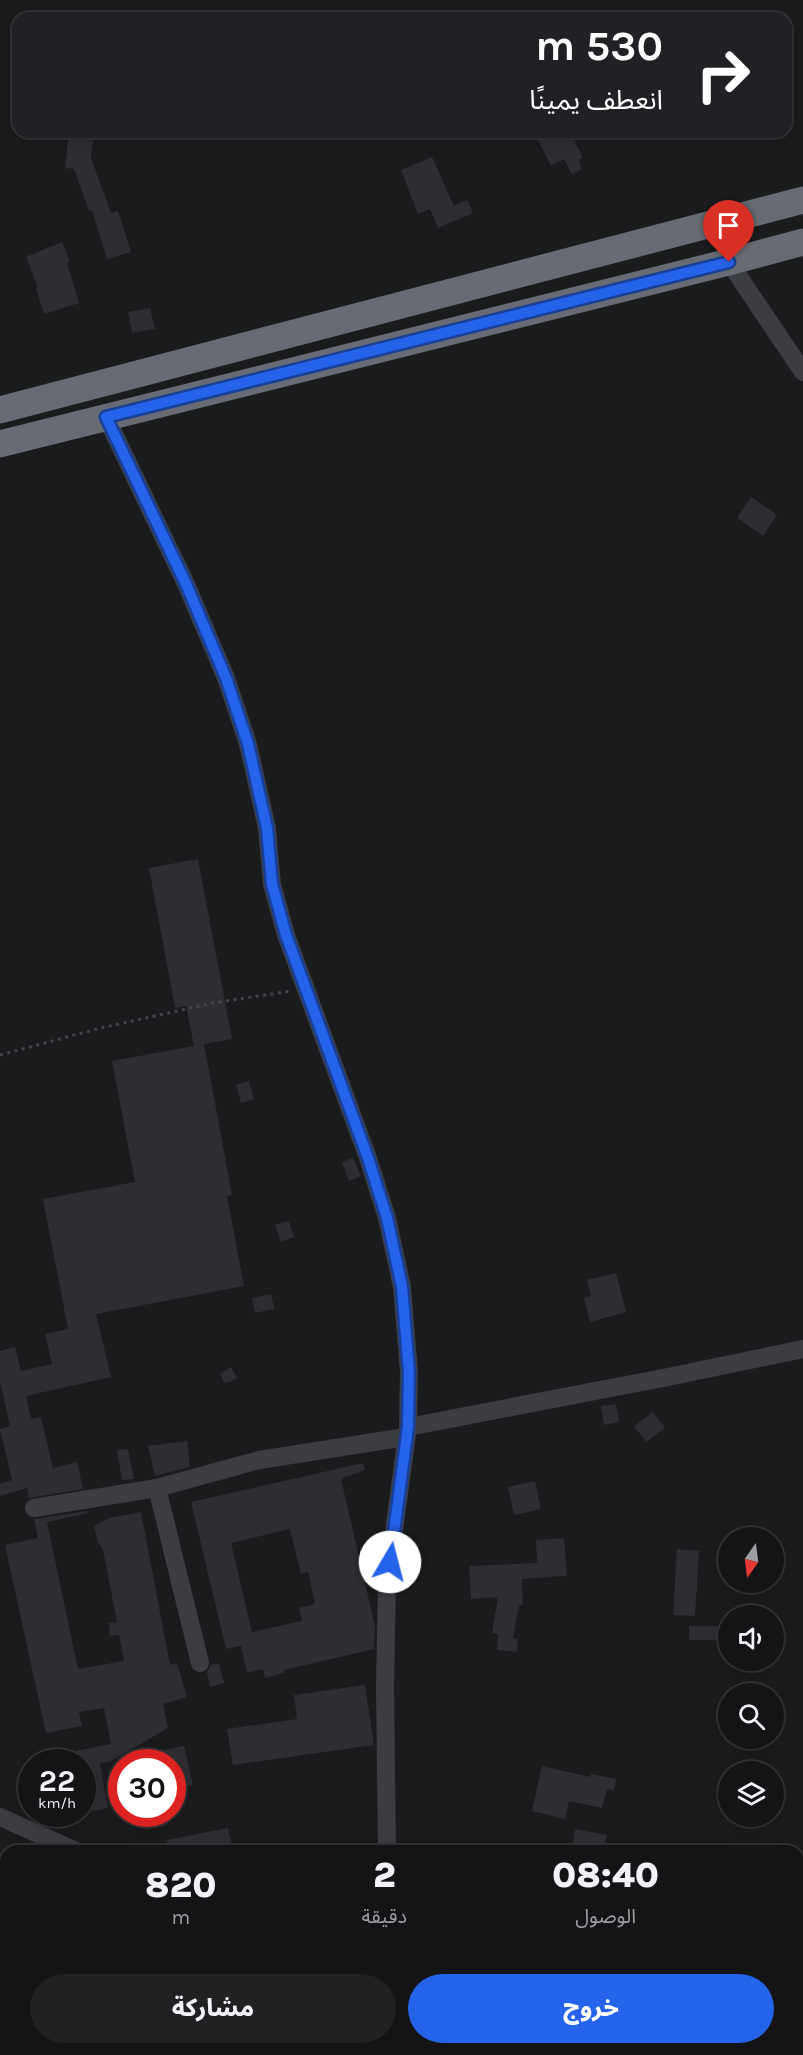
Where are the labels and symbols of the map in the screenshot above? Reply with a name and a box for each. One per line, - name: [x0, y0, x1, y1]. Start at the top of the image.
- pin: [703, 200, 754, 262]
- north arrow: [718, 1527, 784, 1593]
- position arrow: [358, 1530, 422, 1594]
- speed limit sign: 30: [108, 1749, 186, 1827]

